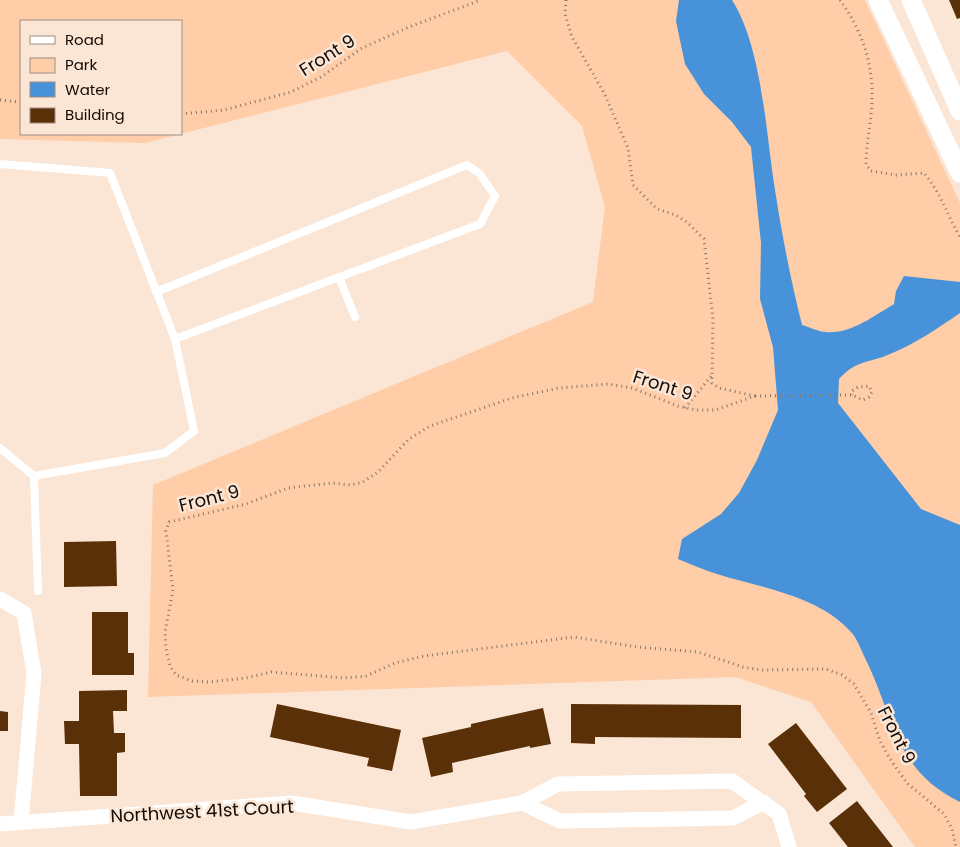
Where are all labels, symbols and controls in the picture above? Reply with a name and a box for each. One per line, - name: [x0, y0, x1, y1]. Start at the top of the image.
- legend: [20, 20, 182, 135]
- street label: Front 9: [294, 28, 360, 82]
- text: Road: [65, 29, 104, 50]
- text: Park: [65, 54, 97, 75]
- text: Water: [65, 79, 111, 100]
- text: Building: [65, 104, 125, 125]
- street label: Front 9: [630, 364, 696, 406]
- street label: Front 9: [176, 478, 242, 518]
- street label: Front 9: [872, 702, 922, 768]
- street label: Northwest 41st Court: [110, 794, 294, 828]

